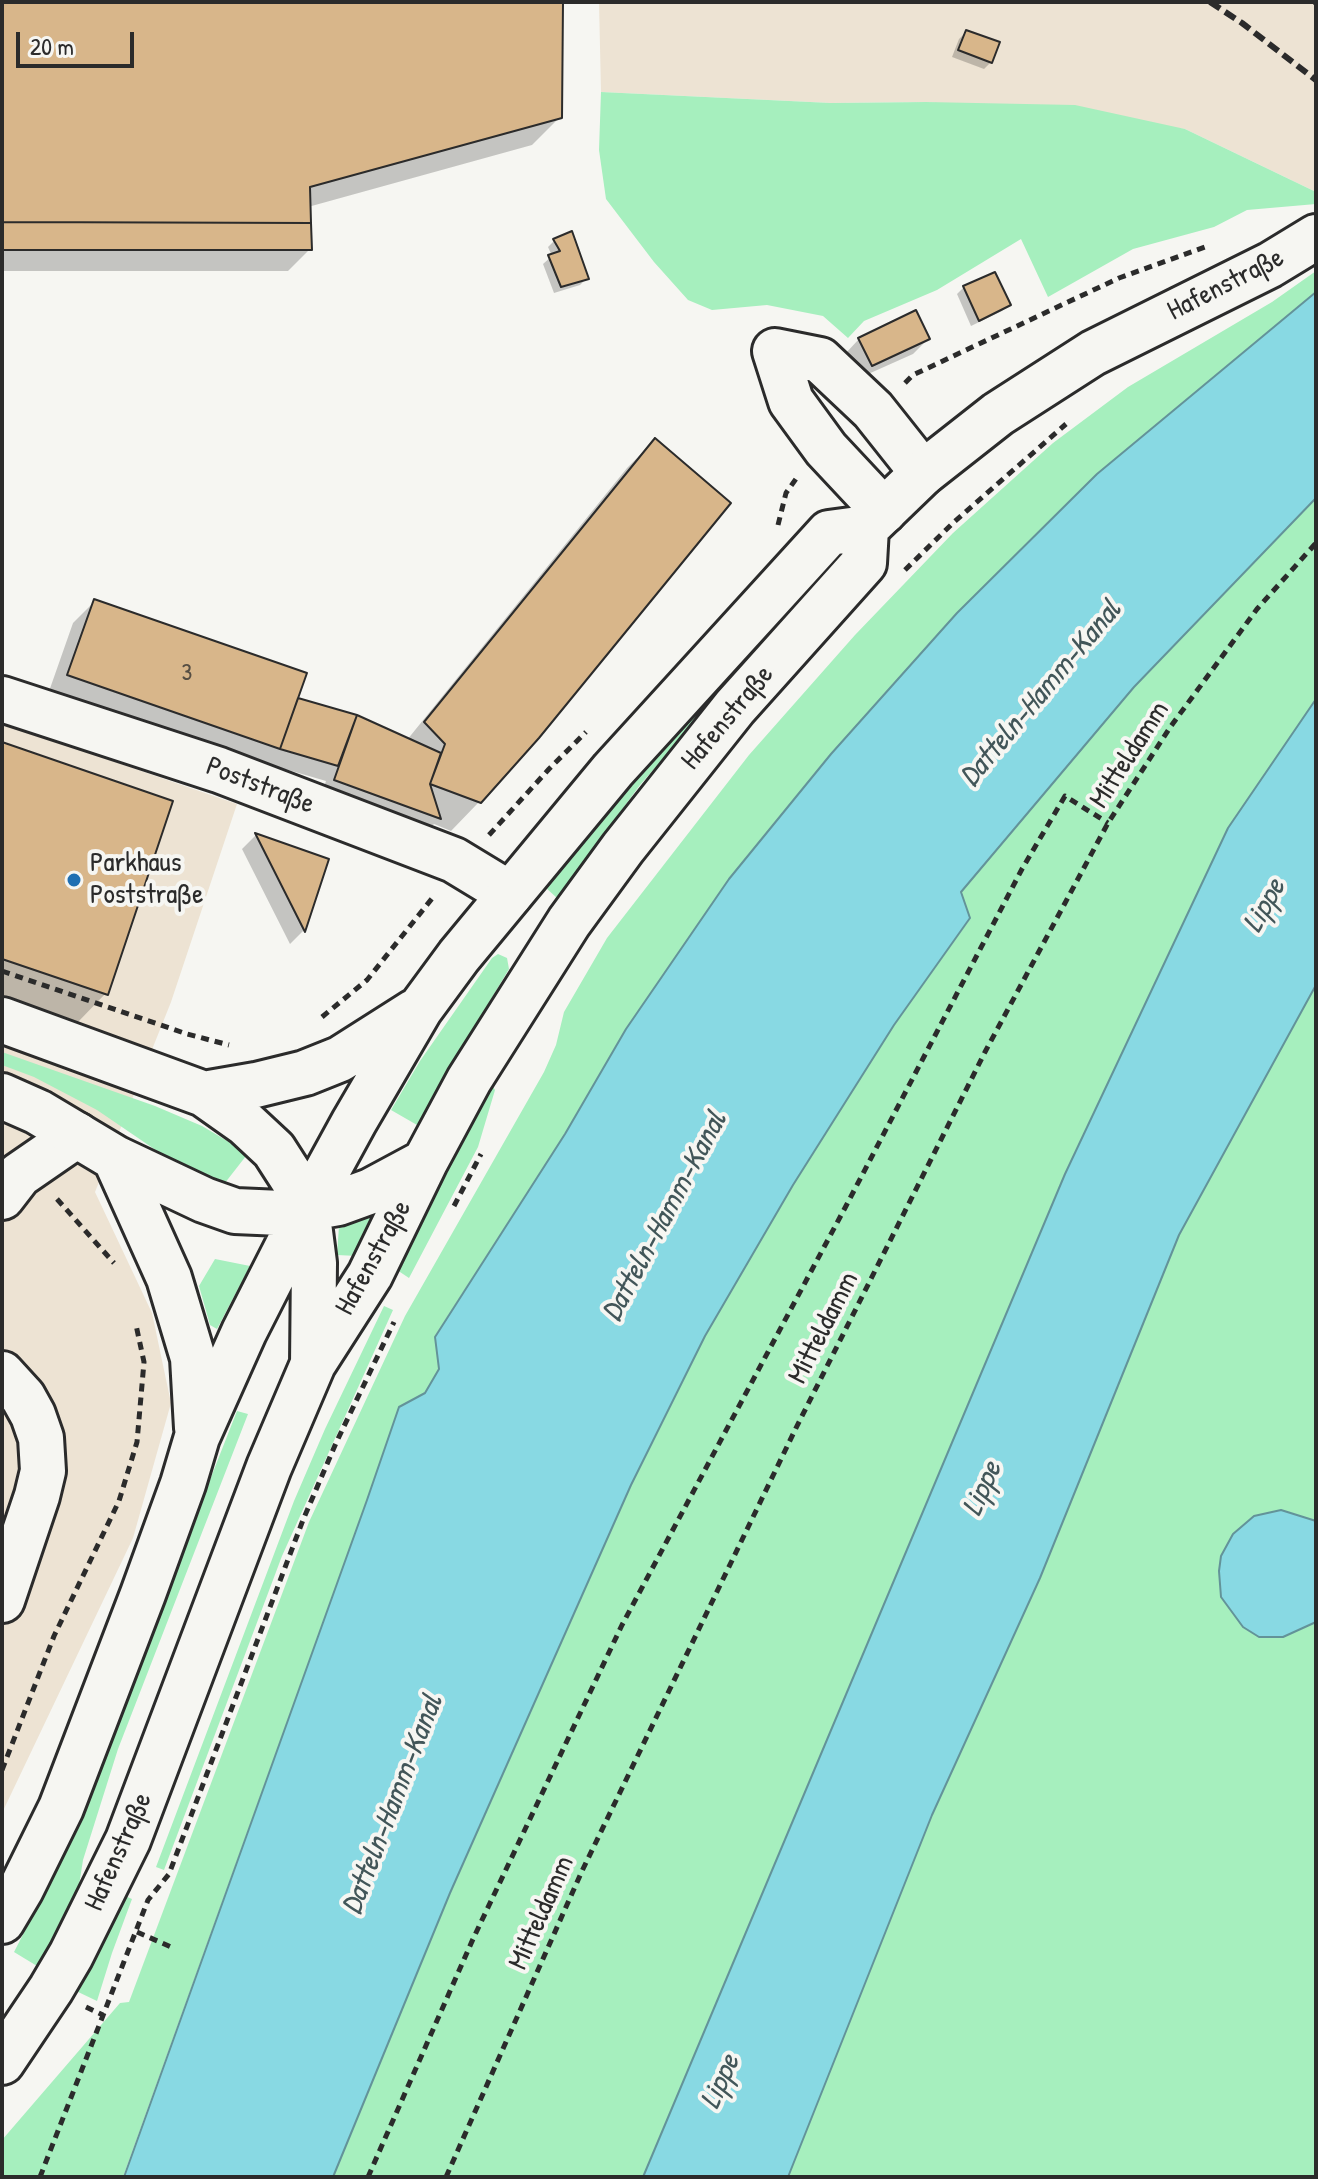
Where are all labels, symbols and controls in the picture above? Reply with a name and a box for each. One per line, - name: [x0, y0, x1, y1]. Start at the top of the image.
- scale bar: [20, 16, 138, 66]
- text: 20 m: [30, 30, 74, 62]
- street label: Hafenstraße: [1162, 241, 1290, 329]
- water label: Datteln-Hamm-Kanal: [953, 594, 1129, 794]
- street label: Hafenstraße: [675, 659, 781, 777]
- house number: 3: [182, 660, 192, 688]
- street label: Mitteldamm: [1083, 695, 1177, 815]
- street label: Poststraße: [201, 750, 319, 822]
- place label: Parkhaus Poststraße: [90, 847, 203, 913]
- marker: Parkhaus Poststraße: [65, 871, 83, 889]
- water label: Lippe: [1236, 873, 1294, 939]
- water label: Datteln-Hamm-Kanal: [595, 1106, 735, 1328]
- street label: Hafenstraße: [329, 1195, 419, 1321]
- street label: Mitteldamm: [782, 1267, 866, 1389]
- water label: Lippe: [955, 1456, 1011, 1522]
- water label: Datteln-Hamm-Kanal: [335, 1690, 451, 1920]
- street label: Hafenstraße: [78, 1788, 160, 1916]
- street label: Mitteldamm: [502, 1851, 582, 1975]
- water label: Lippe: [693, 2049, 749, 2115]

